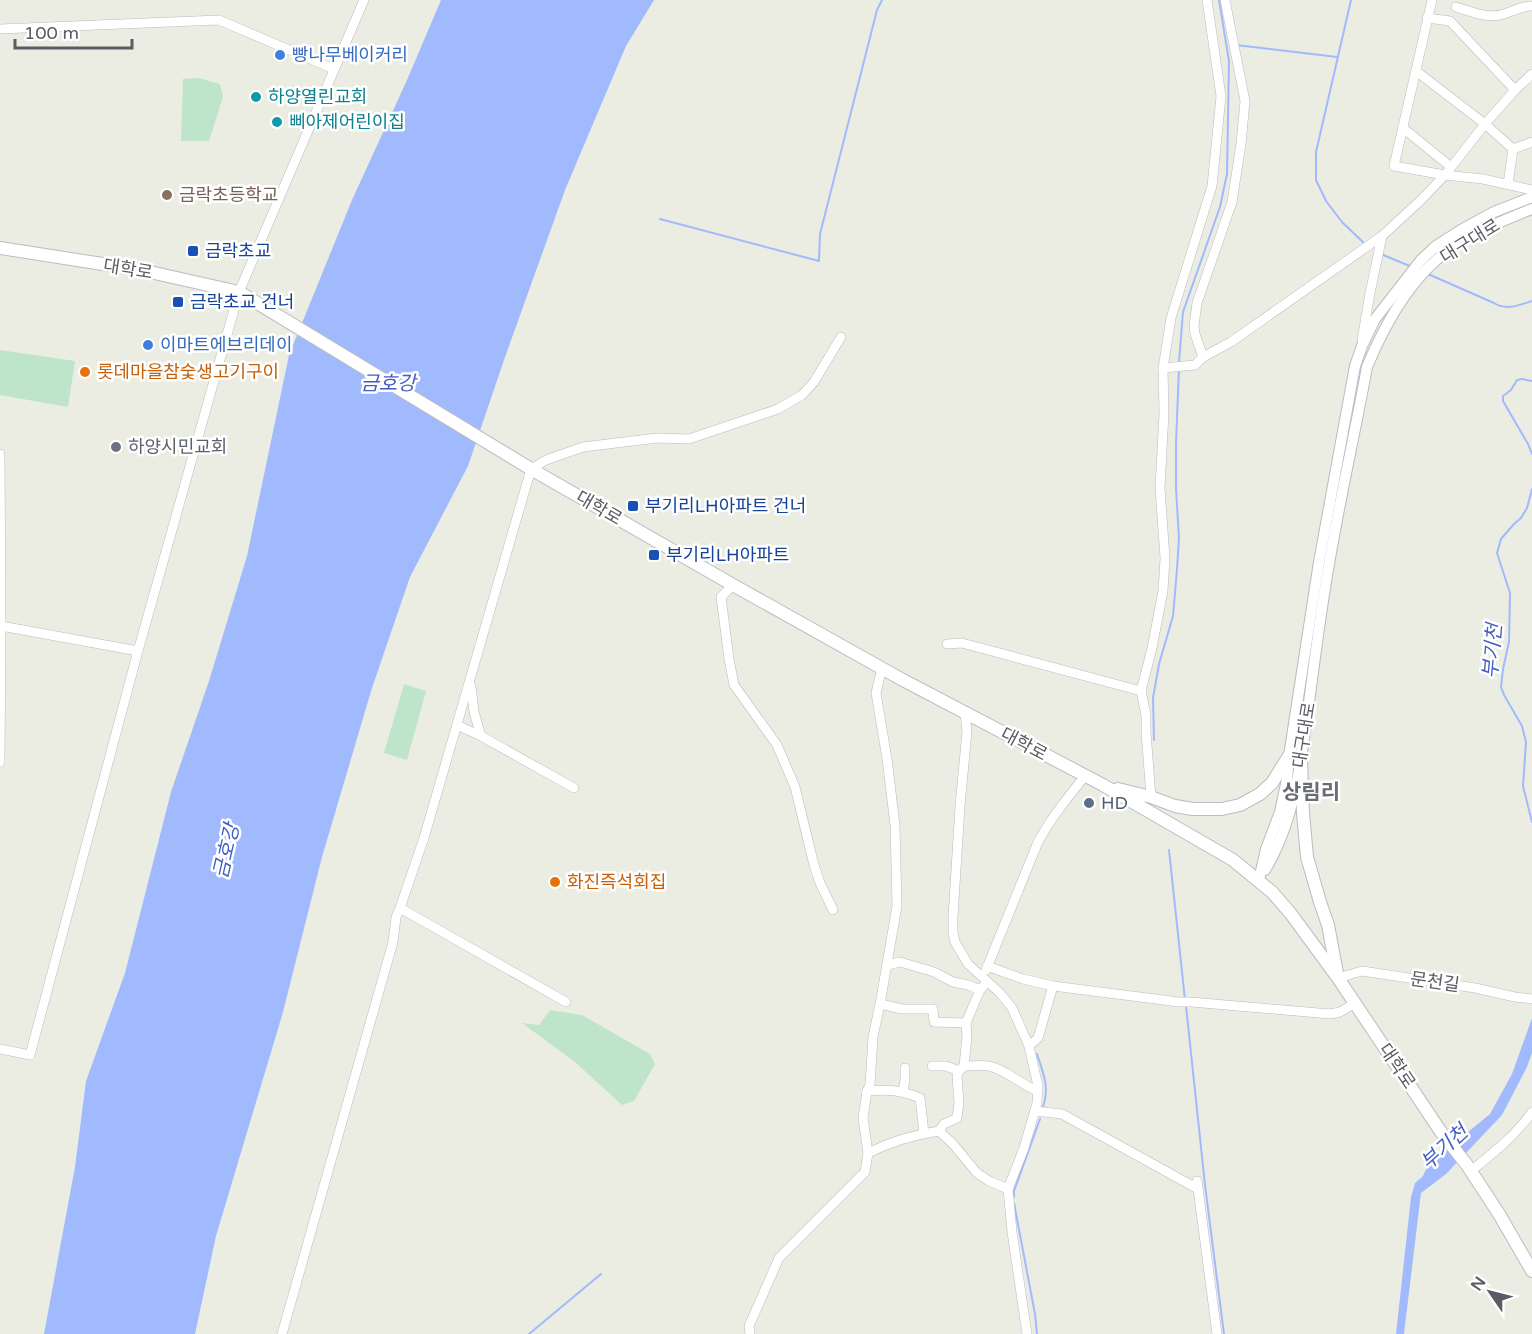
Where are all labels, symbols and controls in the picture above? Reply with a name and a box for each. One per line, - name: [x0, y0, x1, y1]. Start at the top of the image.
- scale bar: [15, 12, 132, 50]
- text: 100 m: [24, 22, 79, 44]
- place label: 빵나무베이커리: [292, 44, 408, 66]
- marker: 빵나무베이커리: [273, 48, 287, 62]
- place label: 하양열린교회: [268, 86, 367, 108]
- marker: 하양열린교회: [249, 90, 263, 104]
- place label: 삐아제어린이집: [289, 111, 405, 133]
- marker: 삐아제어린이집: [270, 115, 284, 129]
- place label: 금락초등학교: [179, 184, 278, 206]
- marker: 금락초등학교: [160, 188, 174, 202]
- street label: 대구대로: [1436, 214, 1504, 268]
- place label: 금락초교: [205, 240, 271, 262]
- marker: 금락초교: [186, 244, 200, 258]
- street label: 대학로: [102, 254, 154, 284]
- place label: 금락초교 건너: [190, 291, 294, 313]
- marker: 금락초교 건너: [171, 295, 185, 309]
- place label: 이마트에브리데이: [160, 334, 292, 356]
- marker: 이마트에브리데이: [141, 338, 155, 352]
- place label: 롯데마을참숯생고기구이: [97, 361, 279, 383]
- marker: 롯데마을참숯생고기구이: [78, 365, 92, 379]
- water label: 금호강: [360, 372, 418, 396]
- place label: 하양시민교회: [128, 436, 227, 458]
- marker: 하양시민교회: [109, 440, 123, 454]
- street label: 대학로: [572, 486, 626, 530]
- place label: 부기리LH아파트 건너: [645, 495, 806, 517]
- marker: 부기리LH아파트 건너: [626, 499, 640, 513]
- place label: 부기리LH아파트: [666, 544, 789, 566]
- marker: 부기리LH아파트: [647, 548, 661, 562]
- water label: 부기천: [1479, 620, 1508, 680]
- street label: 대구대로: [1288, 701, 1320, 769]
- street label: 대학로: [997, 723, 1051, 765]
- district label: 상림리: [1282, 780, 1340, 805]
- place label: HD: [1101, 792, 1128, 814]
- marker: HD: [1082, 796, 1096, 810]
- water label: 금호강: [209, 819, 245, 881]
- place label: 화진즉석회집: [567, 871, 666, 893]
- marker: 화진즉석회집: [548, 875, 562, 889]
- street label: 문천길: [1409, 968, 1461, 996]
- street label: 대학로: [1374, 1039, 1420, 1093]
- water label: 부기천: [1416, 1119, 1475, 1175]
- north arrow: [1460, 1262, 1520, 1322]
- text: N: [1467, 1273, 1490, 1295]

